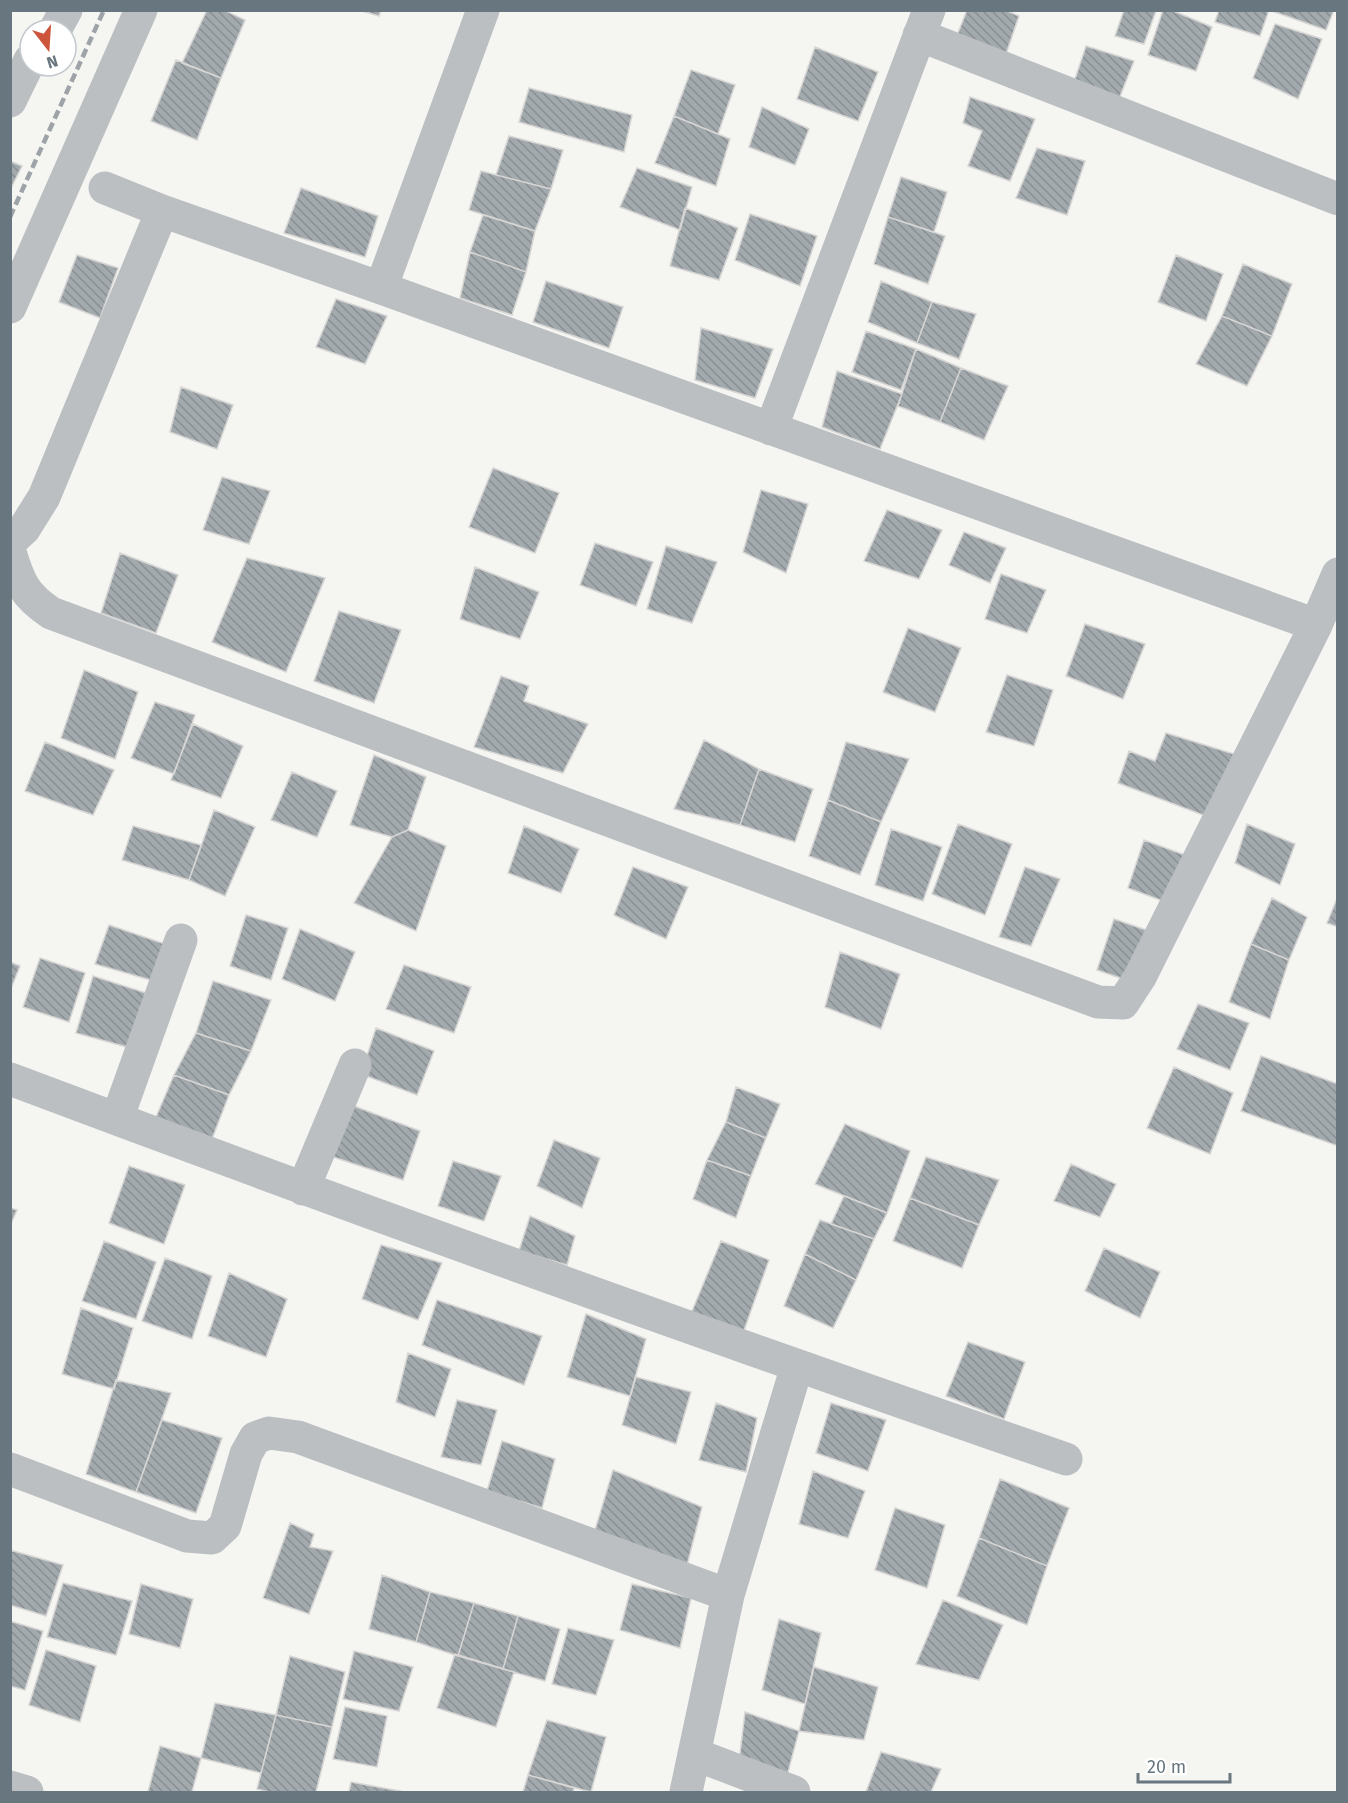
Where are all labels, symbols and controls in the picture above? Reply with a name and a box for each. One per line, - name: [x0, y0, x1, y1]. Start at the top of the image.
- north arrow: [18, 18, 78, 78]
- text: N: [44, 51, 60, 73]
- scale bar: [1138, 1746, 1230, 1784]
- text: 20 m: [1147, 1756, 1186, 1778]

